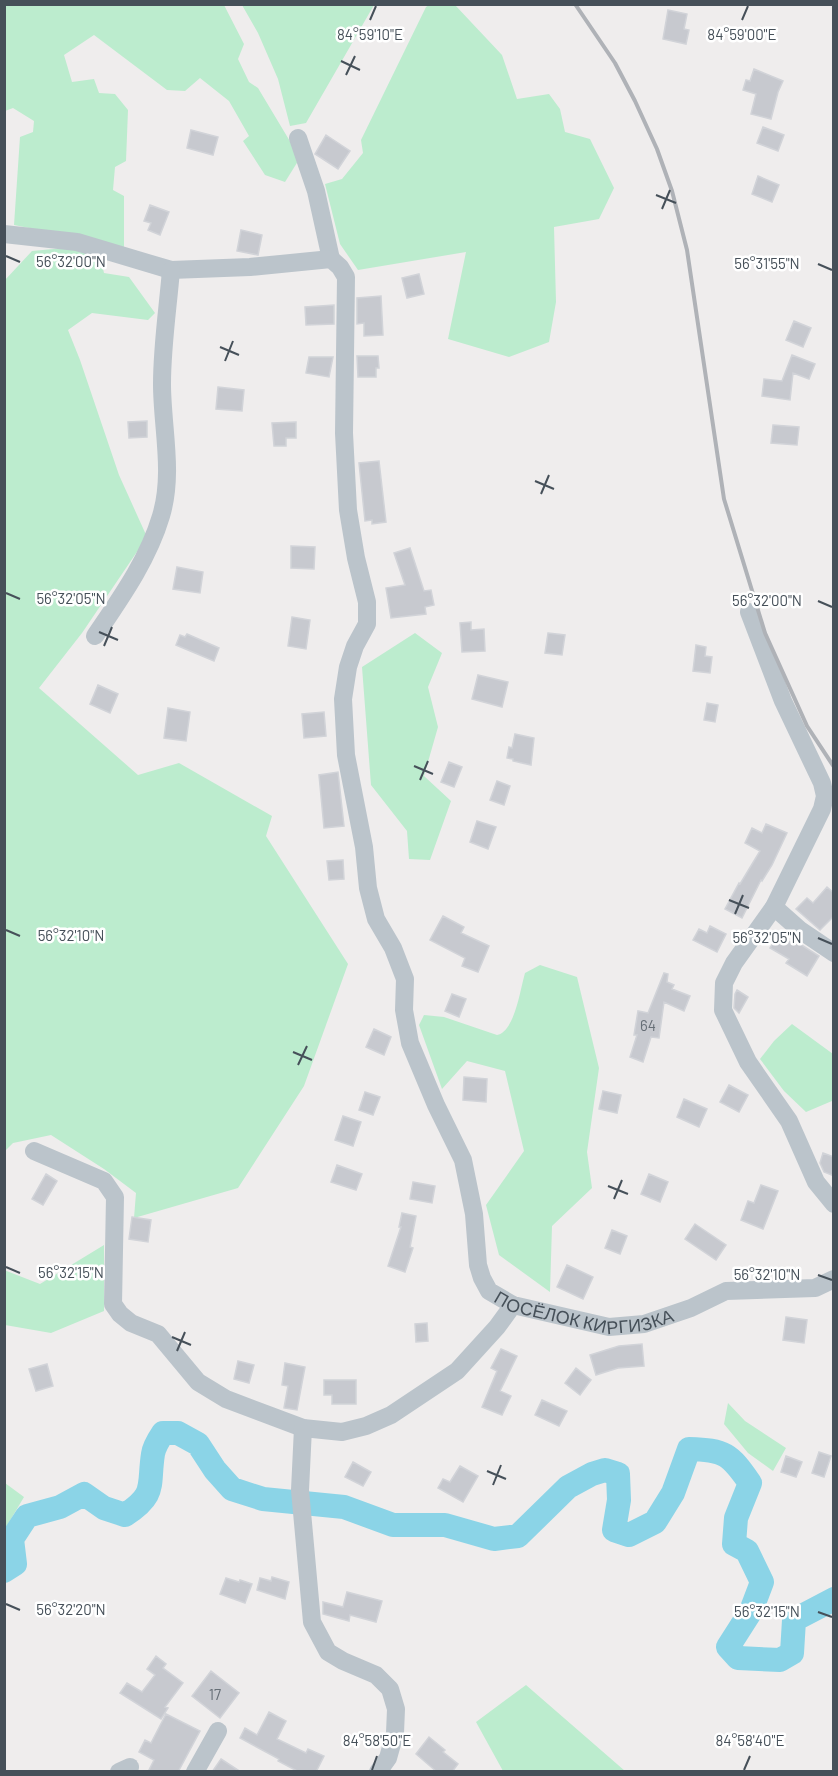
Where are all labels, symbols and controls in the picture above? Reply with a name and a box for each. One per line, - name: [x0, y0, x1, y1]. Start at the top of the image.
- text: 84°59'10"E: [337, 25, 403, 43]
- text: 84°59'00"E: [707, 25, 777, 43]
- text: 56°32'00"N: [36, 252, 106, 270]
- text: 56°31'55"N: [734, 254, 800, 272]
- text: 56°32'05"N: [36, 589, 106, 607]
- text: 56°32'00"N: [732, 591, 802, 609]
- text: 56°32'10"N: [38, 926, 104, 944]
- text: 56°32'05"N: [732, 928, 802, 946]
- house number: 64: [640, 1016, 656, 1034]
- text: 56°32'15"N: [38, 1263, 104, 1281]
- text: 56°32'10"N: [734, 1265, 800, 1283]
- street label: ПОСЁЛОК КИРГИЗКА: [491, 1286, 676, 1338]
- text: 56°32'20"N: [36, 1600, 106, 1618]
- text: 56°32'15"N: [734, 1602, 800, 1620]
- house number: 17: [209, 1685, 221, 1703]
- text: 84°58'50"E: [343, 1731, 411, 1749]
- text: 84°58'40"E: [716, 1731, 784, 1749]

